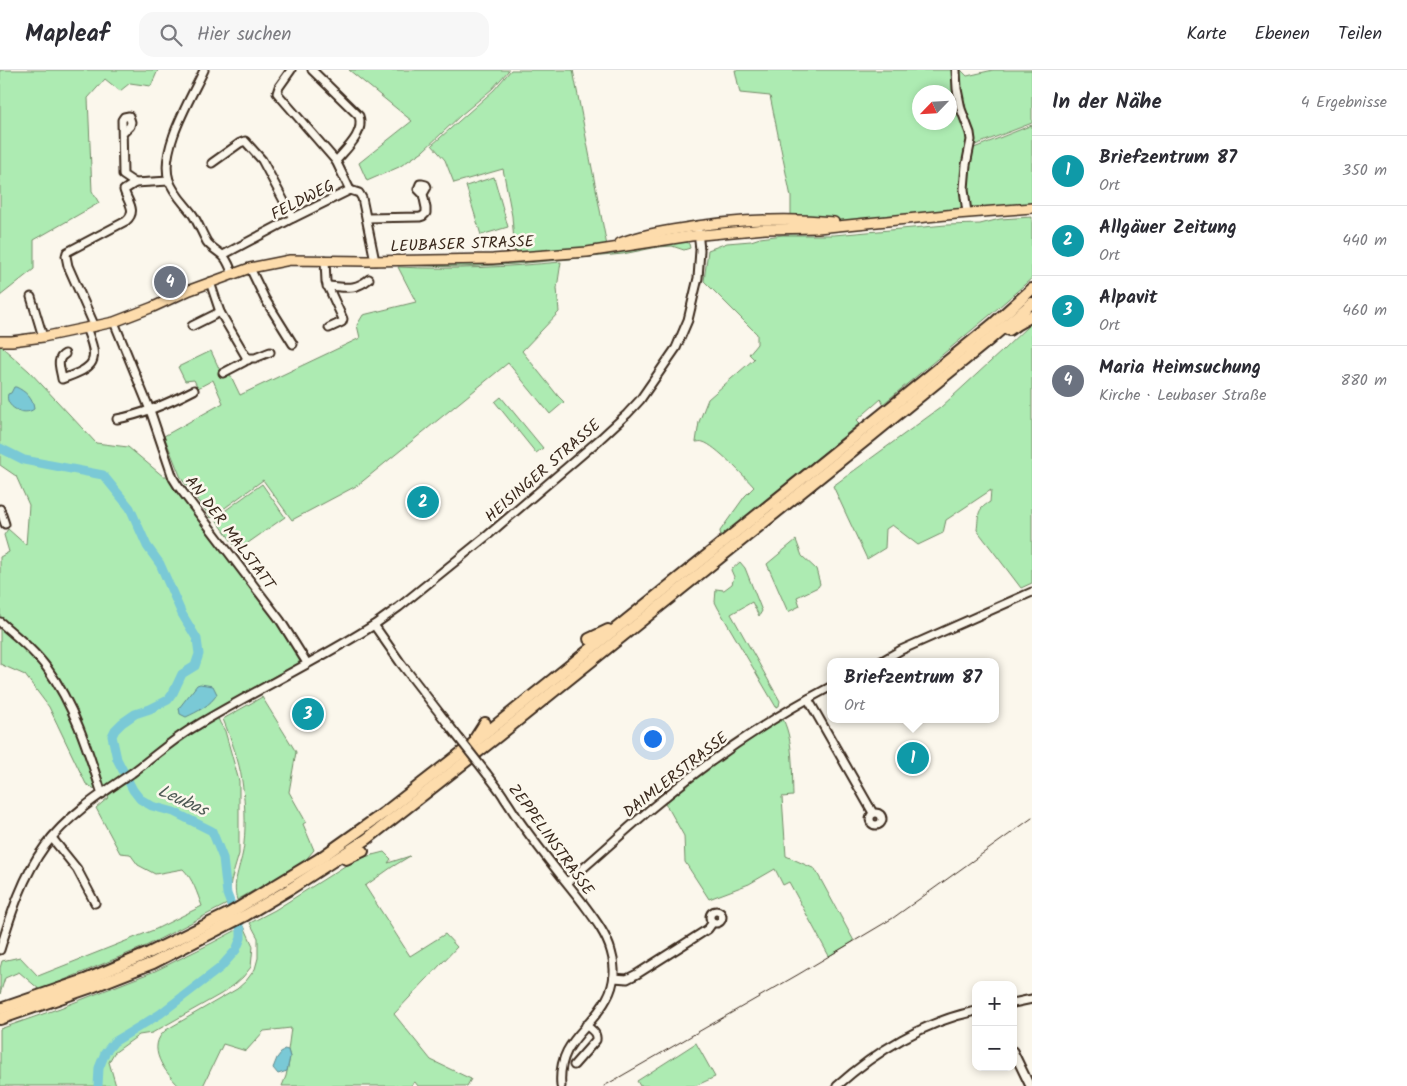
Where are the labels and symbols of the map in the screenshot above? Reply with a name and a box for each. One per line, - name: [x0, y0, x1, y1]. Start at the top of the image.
- north arrow: [912, 85, 957, 130]
- street label: FELDWEG: [267, 174, 339, 227]
- street label: LEUBASER STRASSE: [390, 229, 535, 259]
- pin: 4: [154, 263, 186, 301]
- street label: HEISINGER STRASSE: [479, 413, 607, 529]
- street label: AN DER MALSTATT: [178, 471, 282, 596]
- pin: 2: [407, 483, 439, 521]
- pin: 3: [292, 695, 324, 733]
- street label: DAIMLERSTRASSE: [618, 726, 734, 824]
- your location: [640, 726, 666, 752]
- pin: 1: [897, 739, 929, 777]
- water label: Leubas: [153, 778, 214, 826]
- street label: ZEPPELINSTRASSE: [502, 779, 600, 902]

